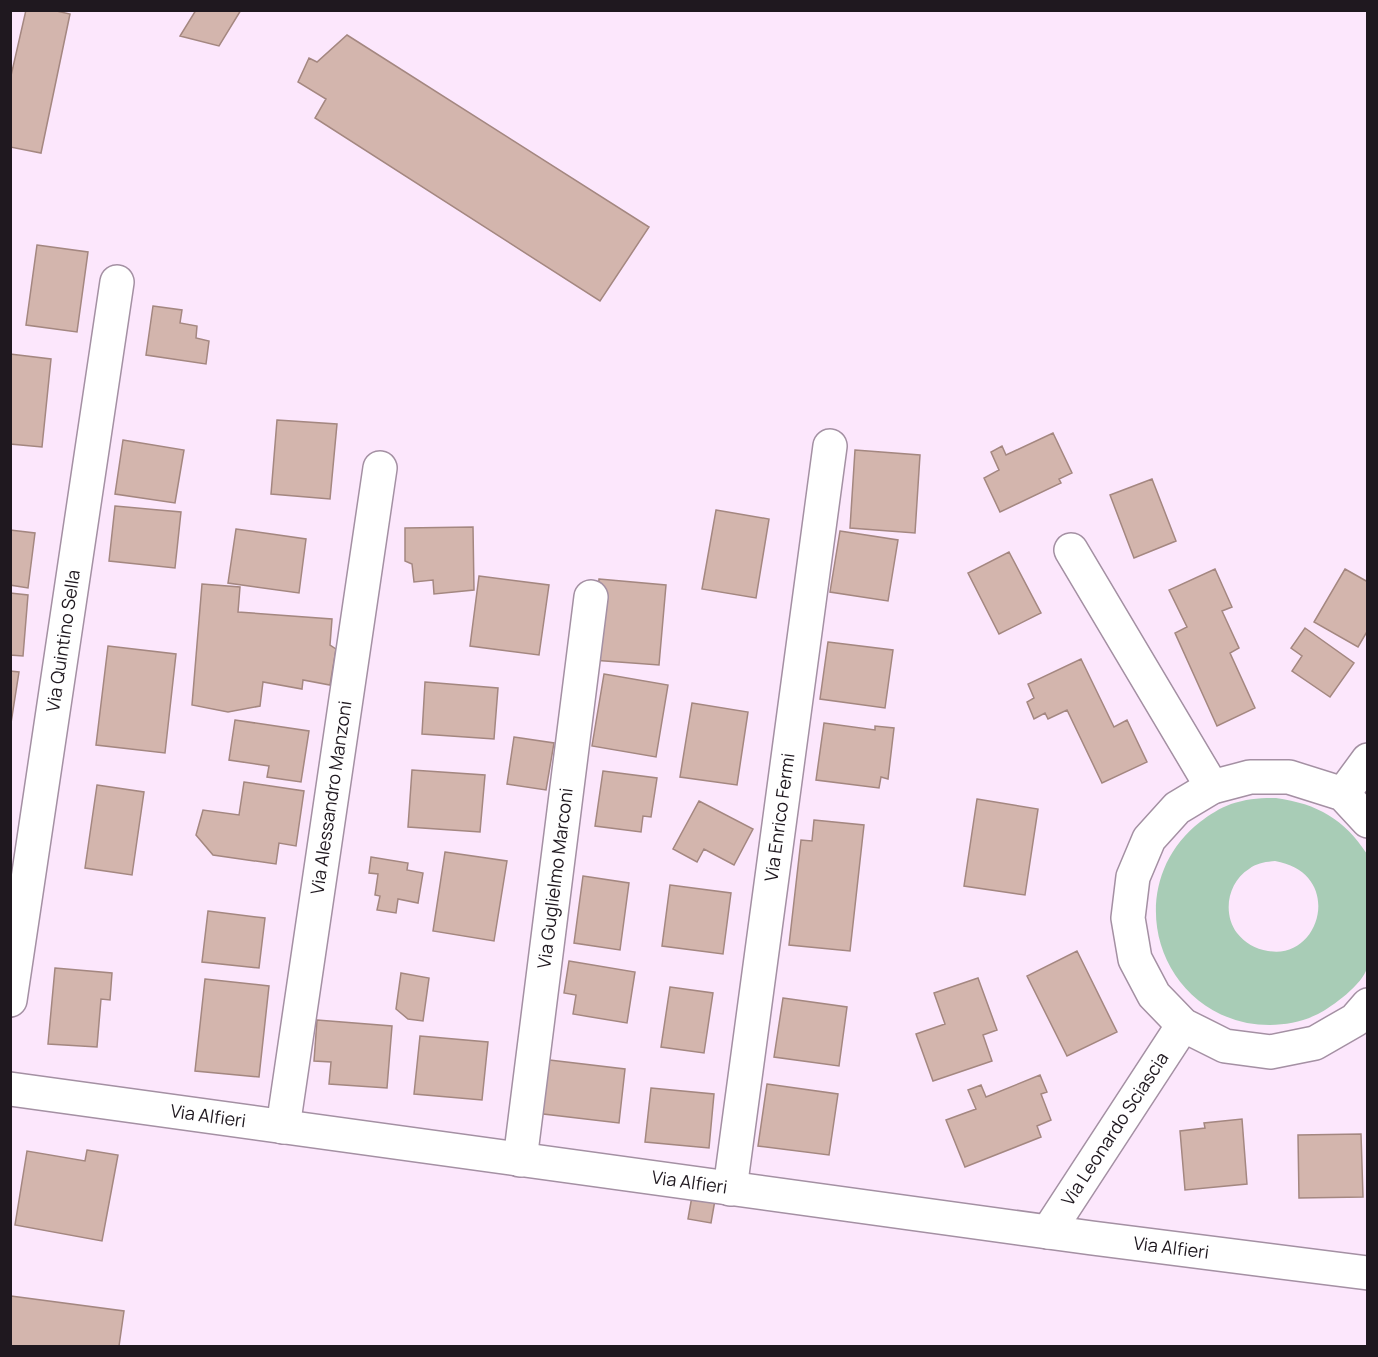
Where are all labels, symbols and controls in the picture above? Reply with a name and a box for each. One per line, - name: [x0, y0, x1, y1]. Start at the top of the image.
- street label: Via Quintino Sella: [40, 568, 85, 713]
- street label: Via Alessandro Manzoni: [304, 699, 357, 896]
- street label: Via Enrico Fermi: [759, 752, 800, 883]
- street label: Via Guglielmo Marconi: [531, 786, 578, 970]
- street label: Via Leonardo Sciascia: [1055, 1047, 1173, 1210]
- street label: Via Alfieri: [169, 1098, 248, 1132]
- street label: Via Alfieri: [650, 1165, 729, 1199]
- street label: Via Alfieri: [1132, 1230, 1211, 1264]

